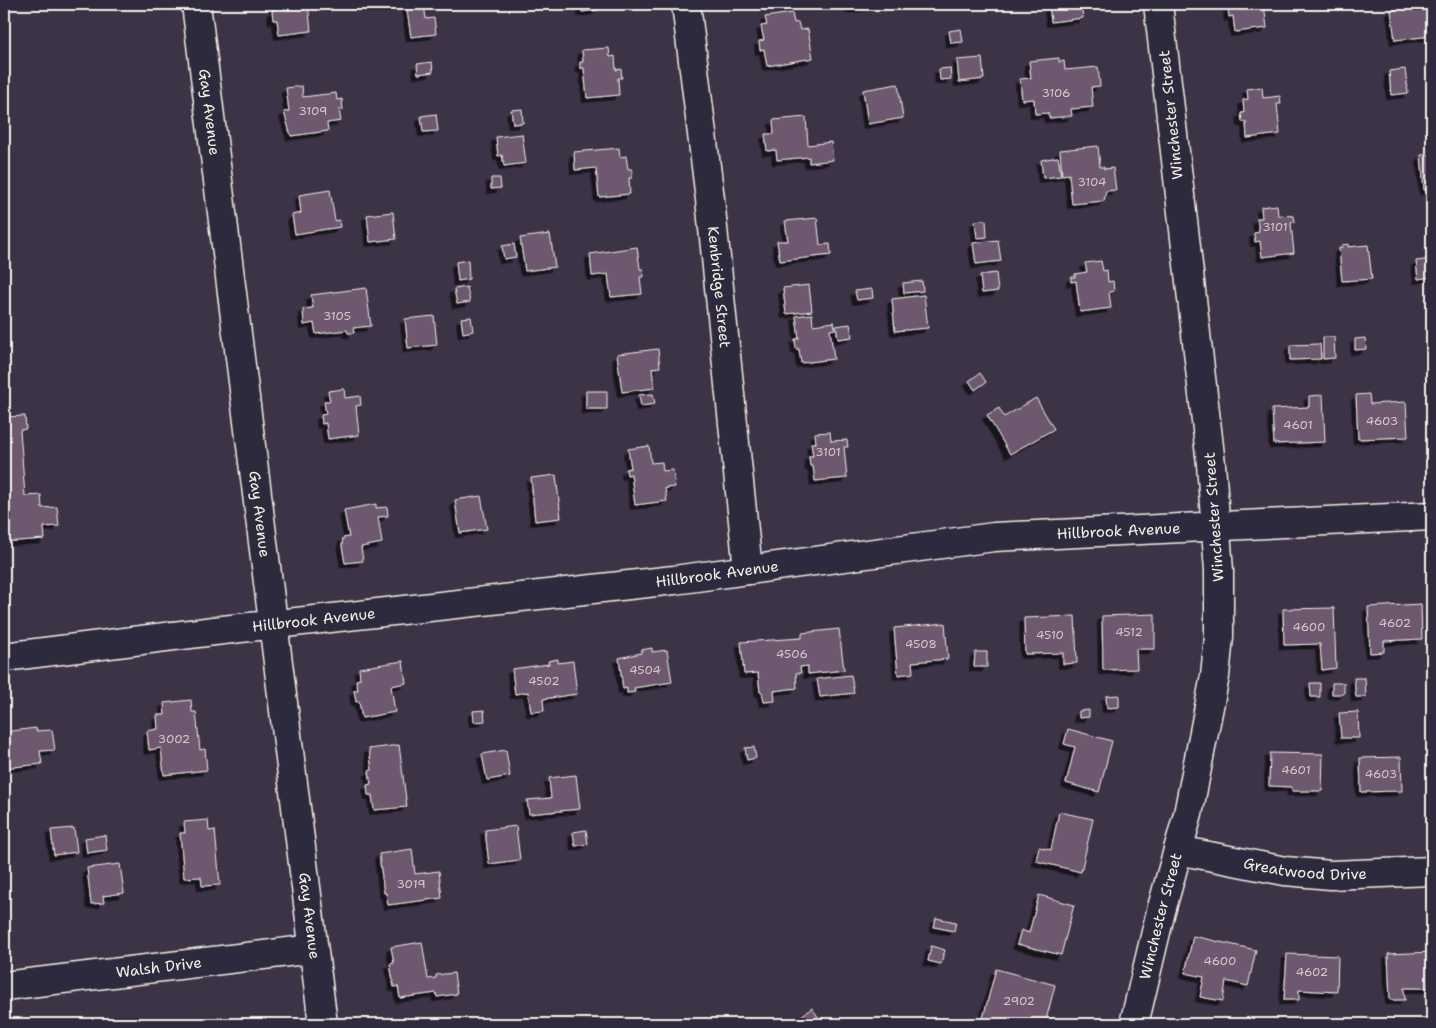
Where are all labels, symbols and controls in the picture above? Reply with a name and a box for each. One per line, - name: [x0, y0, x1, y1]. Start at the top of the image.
- street label: Winchester Street: [1154, 49, 1188, 181]
- street label: Gay Avenue: [194, 68, 225, 157]
- house number: 3106: [1041, 85, 1071, 101]
- house number: 3109: [299, 103, 327, 119]
- house number: 3104: [1078, 174, 1106, 190]
- house number: 3101: [1262, 219, 1288, 235]
- street label: Kenbridge Street: [703, 225, 735, 349]
- house number: 3105: [323, 308, 351, 324]
- house number: 4603: [1366, 413, 1398, 429]
- house number: 4601: [1283, 417, 1313, 433]
- house number: 3101: [815, 444, 841, 460]
- street label: Winchester Street: [1199, 451, 1229, 583]
- street label: Gay Avenue: [244, 470, 275, 559]
- street label: Hillbrook Avenue: [1056, 518, 1181, 544]
- street label: Hillbrook Avenue: [655, 556, 780, 592]
- street label: Hillbrook Avenue: [251, 603, 376, 637]
- house number: 4602: [1379, 615, 1411, 631]
- house number: 4600: [1293, 619, 1325, 635]
- house number: 4512: [1115, 624, 1143, 640]
- house number: 4510: [1036, 627, 1064, 643]
- house number: 4508: [905, 636, 937, 652]
- house number: 4506: [776, 646, 808, 662]
- house number: 4504: [629, 662, 661, 678]
- house number: 4502: [528, 673, 560, 689]
- house number: 3002: [158, 731, 190, 747]
- house number: 4601: [1281, 762, 1311, 778]
- house number: 4603: [1365, 766, 1397, 782]
- street label: Winchester Street: [1135, 851, 1187, 982]
- street label: Greatwood Drive: [1242, 853, 1367, 885]
- street label: Gay Avenue: [294, 871, 325, 960]
- house number: 3019: [396, 876, 426, 892]
- street label: Walsh Drive: [115, 952, 203, 983]
- house number: 4600: [1204, 953, 1236, 969]
- house number: 4602: [1296, 964, 1328, 980]
- house number: 2902: [1003, 993, 1035, 1009]

